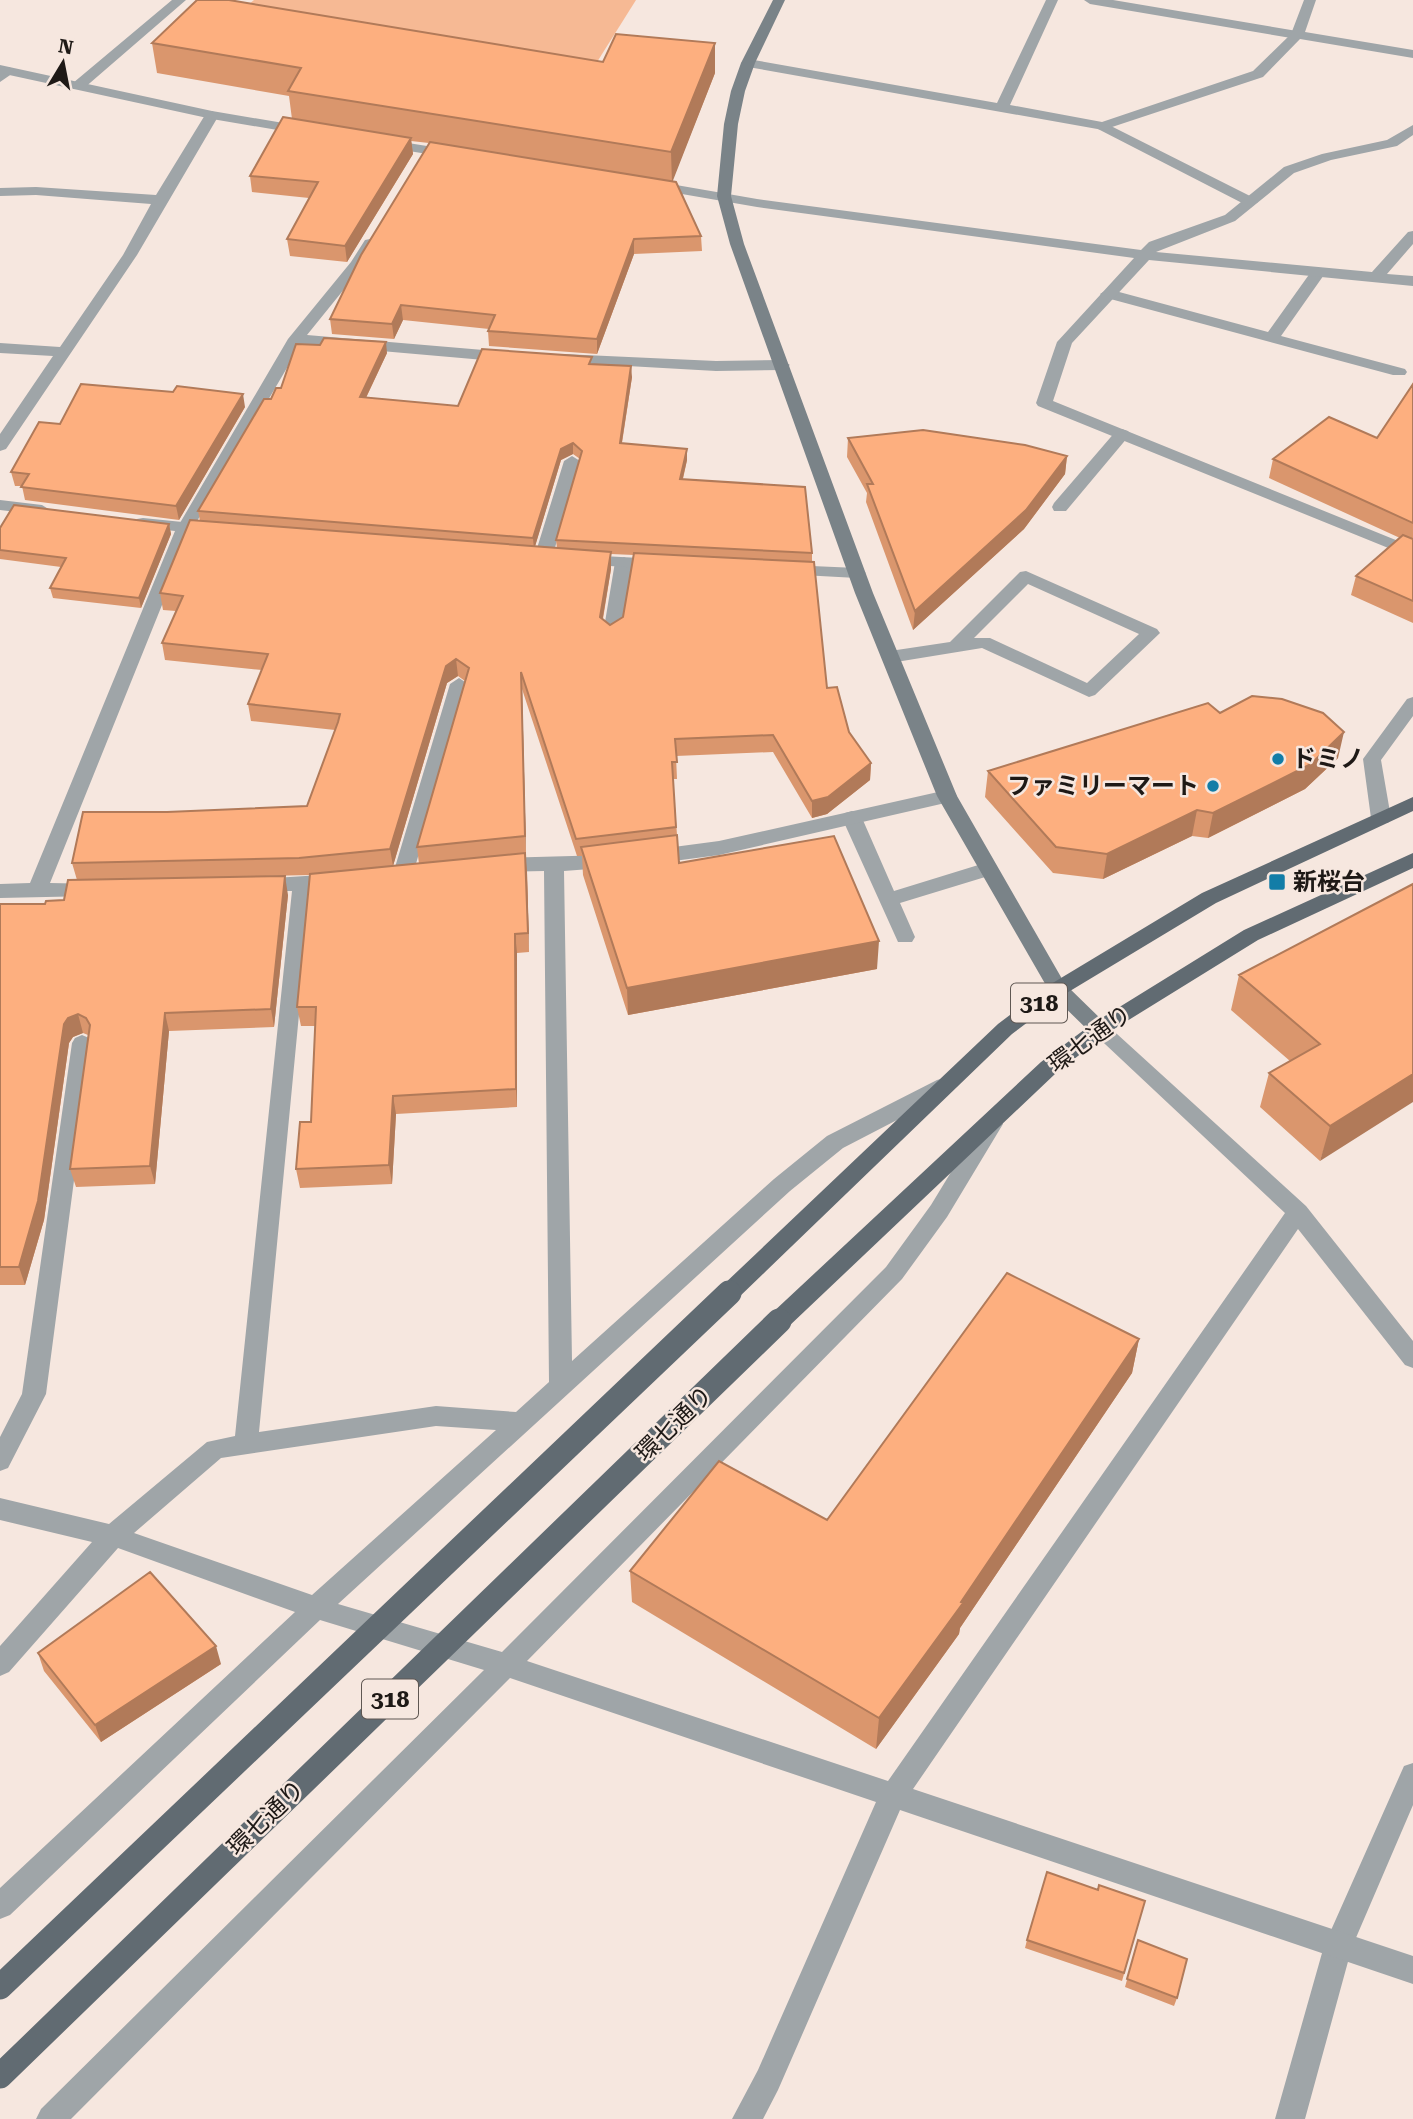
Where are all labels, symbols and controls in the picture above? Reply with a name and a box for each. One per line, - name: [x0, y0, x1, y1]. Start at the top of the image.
- north arrow: [28, 28, 98, 98]
- text: N: [57, 34, 75, 59]
- place label: ドミノ: [1292, 745, 1364, 773]
- marker: ドミノ: [1270, 751, 1286, 767]
- place label: ファミリーマート: [1007, 772, 1199, 800]
- marker: ファミリーマート: [1205, 778, 1221, 794]
- place label: 新桜台: [1293, 868, 1365, 896]
- marker: 新桜台: [1267, 872, 1287, 892]
- road number: 318: [1011, 984, 1067, 1022]
- street label: 環七通り: [1043, 999, 1137, 1079]
- street label: 環七通り: [630, 1381, 718, 1467]
- road number: 318: [362, 1680, 418, 1718]
- street label: 環七通り: [222, 1775, 310, 1861]

